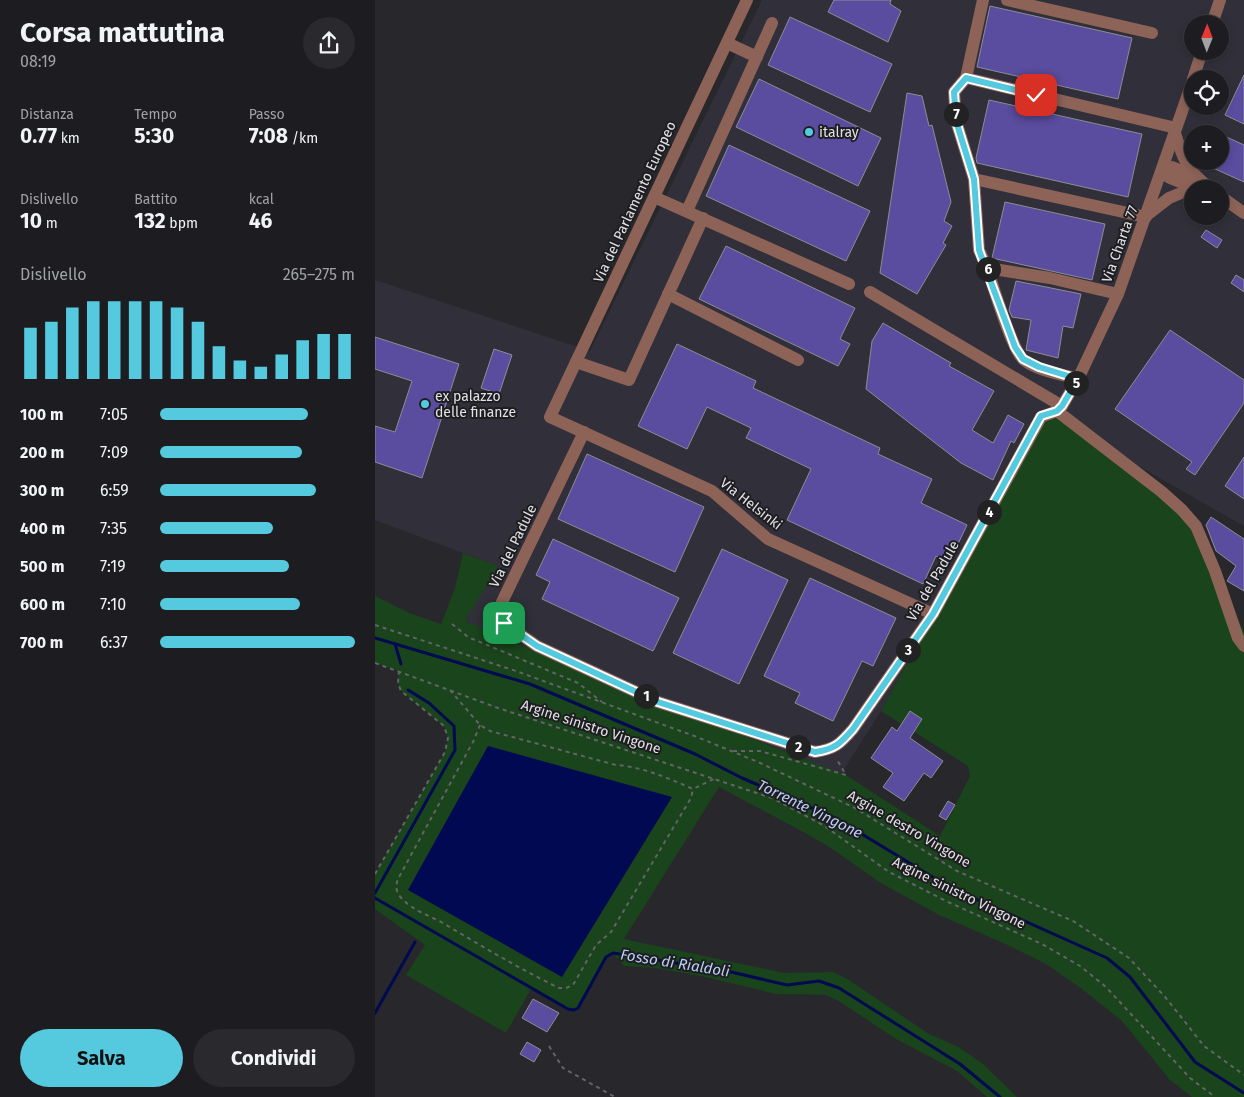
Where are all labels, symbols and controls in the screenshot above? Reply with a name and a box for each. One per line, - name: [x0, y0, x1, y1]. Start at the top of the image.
- north arrow: [1184, 15, 1229, 60]
- map controls: [1184, 15, 1229, 225]
- text: Corsa mattutina: [20, 16, 225, 49]
- button: share: [303, 17, 355, 69]
- text: 08:19: [20, 52, 56, 71]
- button: locate: [1184, 70, 1229, 115]
- pin: [1015, 74, 1057, 116]
- icon: check: [1022, 81, 1050, 109]
- pin: 7: [943, 102, 969, 126]
- text: Distanza: [20, 106, 74, 123]
- text: Tempo: [134, 106, 177, 123]
- text: Passo: [249, 106, 285, 123]
- text: 7: [953, 106, 960, 123]
- street label: Via del Parlamento Europeo: [590, 119, 680, 285]
- text: 0.77: [20, 123, 57, 149]
- text: 5:30: [134, 123, 174, 149]
- text: 7:08: [249, 123, 288, 149]
- place label: italray: [819, 124, 859, 141]
- button: +: [1184, 125, 1229, 170]
- marker: italray: [803, 126, 815, 138]
- text: km: [57, 130, 80, 147]
- text: /km: [288, 130, 318, 147]
- button: −: [1184, 180, 1229, 225]
- text: Dislivello: [20, 191, 78, 208]
- text: Battito: [134, 191, 178, 208]
- text: kcal: [249, 191, 274, 208]
- street label: Via Charta 77: [1098, 203, 1142, 285]
- text: 10: [20, 208, 42, 234]
- text: 132: [134, 208, 166, 234]
- text: 46: [249, 208, 272, 234]
- text: m: [42, 215, 58, 232]
- text: bpm: [166, 215, 198, 232]
- pin: 6: [975, 256, 1001, 282]
- text: 6: [985, 261, 992, 278]
- text: Dislivello: [20, 265, 87, 284]
- text: 265–275 m: [283, 265, 355, 284]
- pin: 5: [1063, 370, 1089, 396]
- text: 5: [1073, 375, 1080, 392]
- place label: ex palazzo delle finanze: [435, 388, 516, 421]
- marker: ex palazzo delle finanze: [419, 398, 431, 410]
- text: 100 m: [20, 405, 63, 424]
- text: 7:05: [100, 405, 128, 424]
- text: 200 m: [20, 443, 64, 462]
- text: 7:09: [100, 443, 128, 462]
- street label: Via Helsinki: [717, 474, 785, 534]
- text: 300 m: [20, 481, 64, 500]
- text: 6:59: [100, 481, 129, 500]
- pin: 4: [977, 500, 1001, 524]
- street label: Via del Padule: [486, 502, 540, 590]
- text: 4: [986, 504, 993, 521]
- text: 400 m: [20, 519, 65, 538]
- text: 7:35: [100, 519, 127, 538]
- street label: Via del Padule: [903, 538, 963, 624]
- text: 500 m: [20, 557, 65, 576]
- text: 7:19: [100, 557, 126, 576]
- text: 600 m: [20, 595, 65, 614]
- text: 7:10: [100, 595, 126, 614]
- pin: [483, 602, 525, 644]
- icon: arrive: [490, 609, 518, 637]
- text: 700 m: [20, 633, 63, 652]
- text: 6:37: [100, 633, 128, 652]
- pin: 3: [895, 638, 921, 662]
- text: 3: [905, 642, 912, 659]
- pin: 1: [633, 684, 659, 708]
- text: 1: [643, 688, 650, 705]
- street label: Argine sinistro Vingone: [519, 696, 663, 758]
- pin: 2: [785, 734, 811, 760]
- text: 2: [795, 739, 802, 756]
- water label: Torrente Vingone: [755, 776, 866, 842]
- street label: Argine destro Vingone: [844, 787, 974, 871]
- street label: Argine sinistro Vingone: [890, 853, 1028, 933]
- water label: Fosso di Rialdoli: [619, 945, 731, 981]
- button: Salva: [20, 1029, 183, 1087]
- button: Condividi: [193, 1029, 355, 1087]

